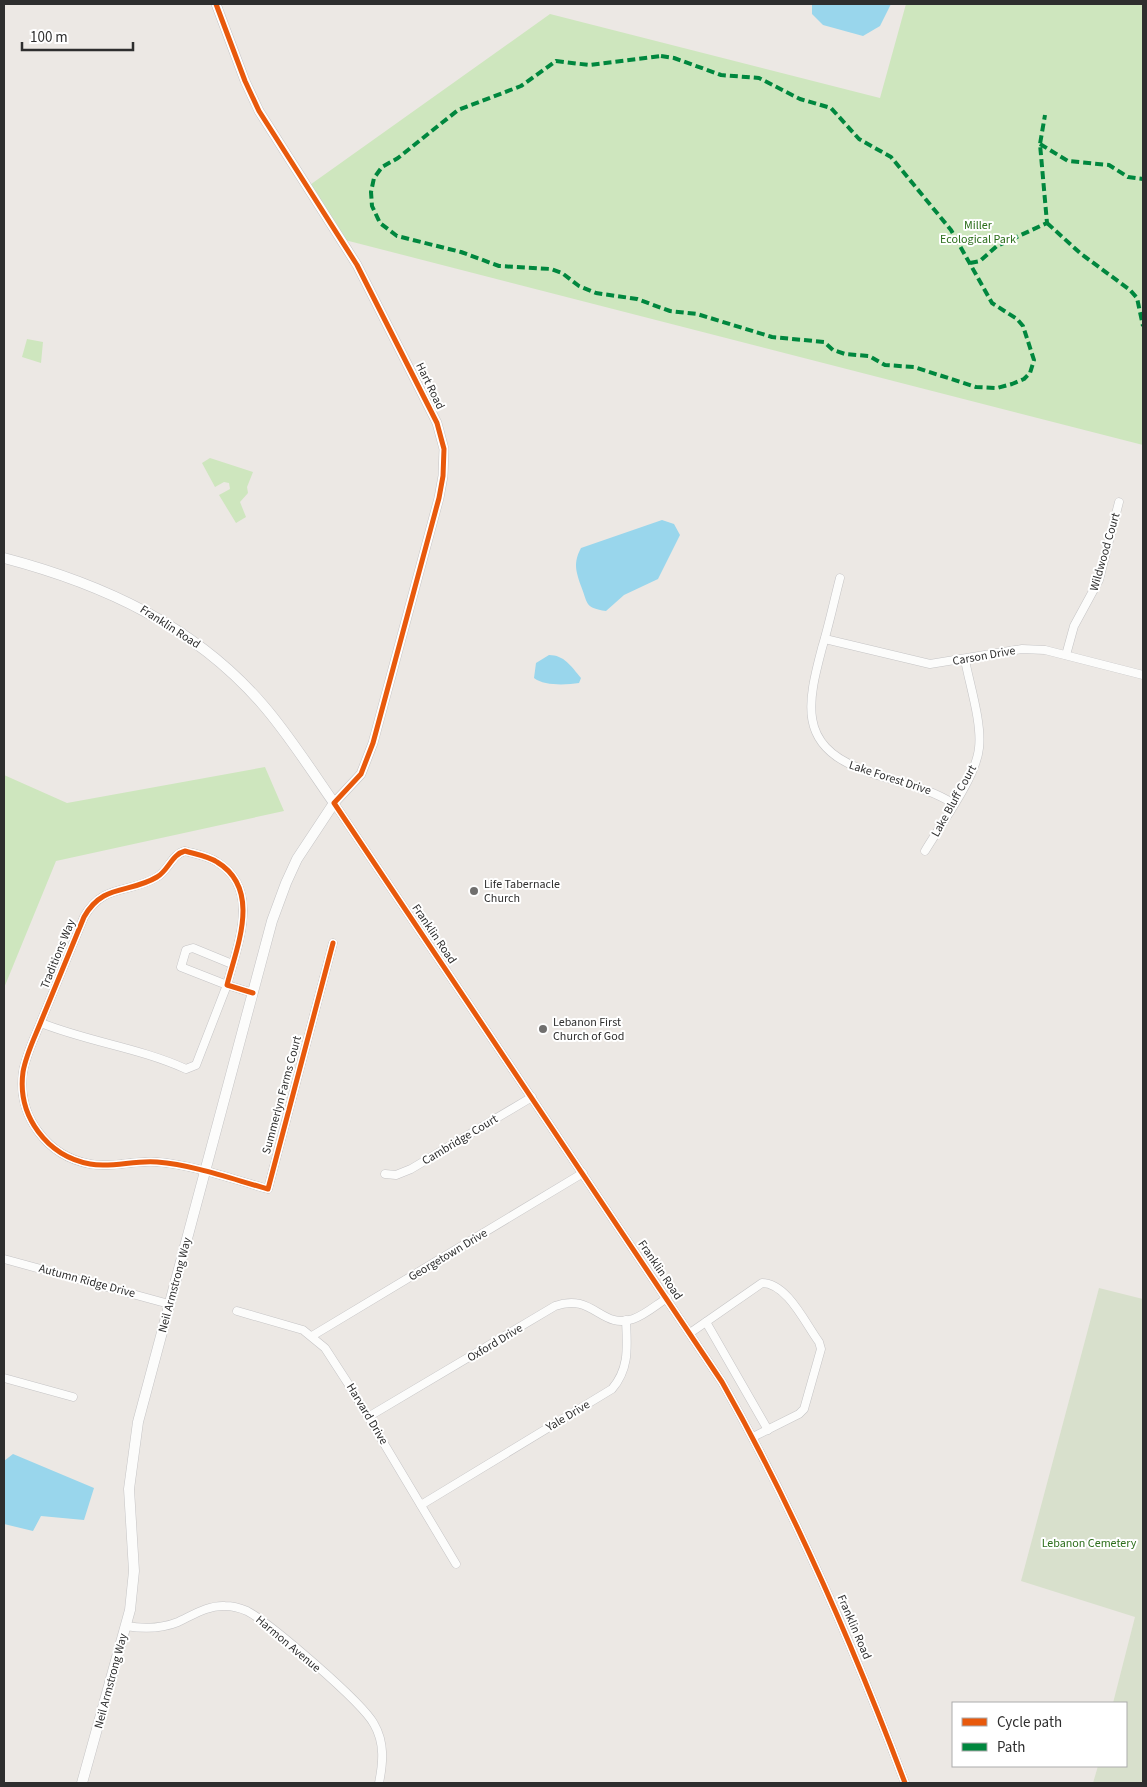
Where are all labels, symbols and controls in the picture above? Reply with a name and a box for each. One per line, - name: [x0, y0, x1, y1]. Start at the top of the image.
- scale bar: [22, 20, 134, 52]
- text: 100 m: [30, 27, 68, 48]
- park label: Miller Ecological Park: [940, 217, 1016, 248]
- street label: Hart Road: [411, 360, 449, 412]
- street label: Wildwood Court: [1086, 511, 1124, 593]
- street label: Franklin Road: [136, 601, 204, 653]
- street label: Carson Drive: [951, 642, 1017, 670]
- street label: Lake Forest Drive: [847, 757, 933, 799]
- street label: Lake Bluff Court: [927, 762, 981, 840]
- place label: Life Tabernacle Church: [484, 876, 560, 907]
- marker: Life Tabernacle Church: [468, 885, 480, 897]
- street label: Franklin Road: [408, 901, 460, 967]
- street label: Traditions Way: [36, 916, 80, 991]
- place label: Lebanon First Church of God: [553, 1014, 624, 1045]
- marker: Lebanon First Church of God: [537, 1023, 549, 1035]
- street label: Summerlyn Farms Court: [258, 1034, 306, 1156]
- street label: Cambridge Court: [419, 1111, 501, 1169]
- street label: Georgetown Drive: [405, 1225, 491, 1285]
- street label: Neil Armstrong Way: [154, 1235, 196, 1335]
- street label: Franklin Road: [634, 1237, 686, 1303]
- street label: Autumn Ridge Drive: [37, 1260, 137, 1302]
- street label: Oxford Drive: [464, 1320, 526, 1366]
- street label: Harvard Drive: [342, 1380, 392, 1448]
- street label: Yale Drive: [542, 1396, 593, 1436]
- park label: Lebanon Cemetery: [1042, 1535, 1137, 1552]
- street label: Franklin Road: [833, 1592, 875, 1662]
- street label: Harmon Avenue: [252, 1612, 324, 1676]
- street label: Neil Armstrong Way: [90, 1631, 132, 1731]
- legend: [952, 1702, 1127, 1767]
- text: Cycle path: [997, 1712, 1062, 1733]
- text: Path: [997, 1737, 1025, 1758]

